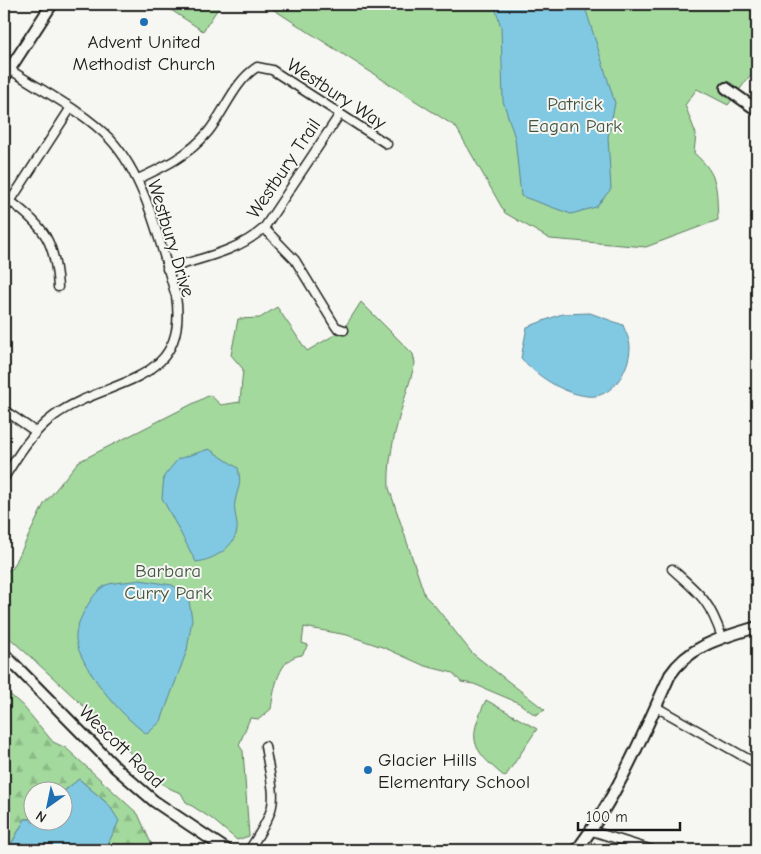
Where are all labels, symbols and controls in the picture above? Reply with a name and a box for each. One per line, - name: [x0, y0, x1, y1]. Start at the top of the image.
- marker: Advent United Methodist Church: [138, 16, 150, 28]
- place label: Advent United Methodist Church: [72, 31, 216, 75]
- street label: Westbury Way: [283, 54, 391, 134]
- park label: Patrick Eagan Park: [528, 93, 623, 137]
- street label: Westbury Trail: [242, 114, 325, 223]
- street label: Westbury Drive: [143, 177, 199, 299]
- park label: Barbara Curry Park: [124, 560, 213, 604]
- street label: Wescott Road: [74, 701, 168, 793]
- place label: Glacier Hills Elementary School: [378, 749, 530, 793]
- marker: Glacier Hills Elementary School: [362, 764, 374, 776]
- north arrow: [22, 782, 72, 832]
- scale bar: [578, 799, 681, 831]
- text: N: [33, 807, 50, 826]
- text: 100 m: [586, 808, 628, 826]

